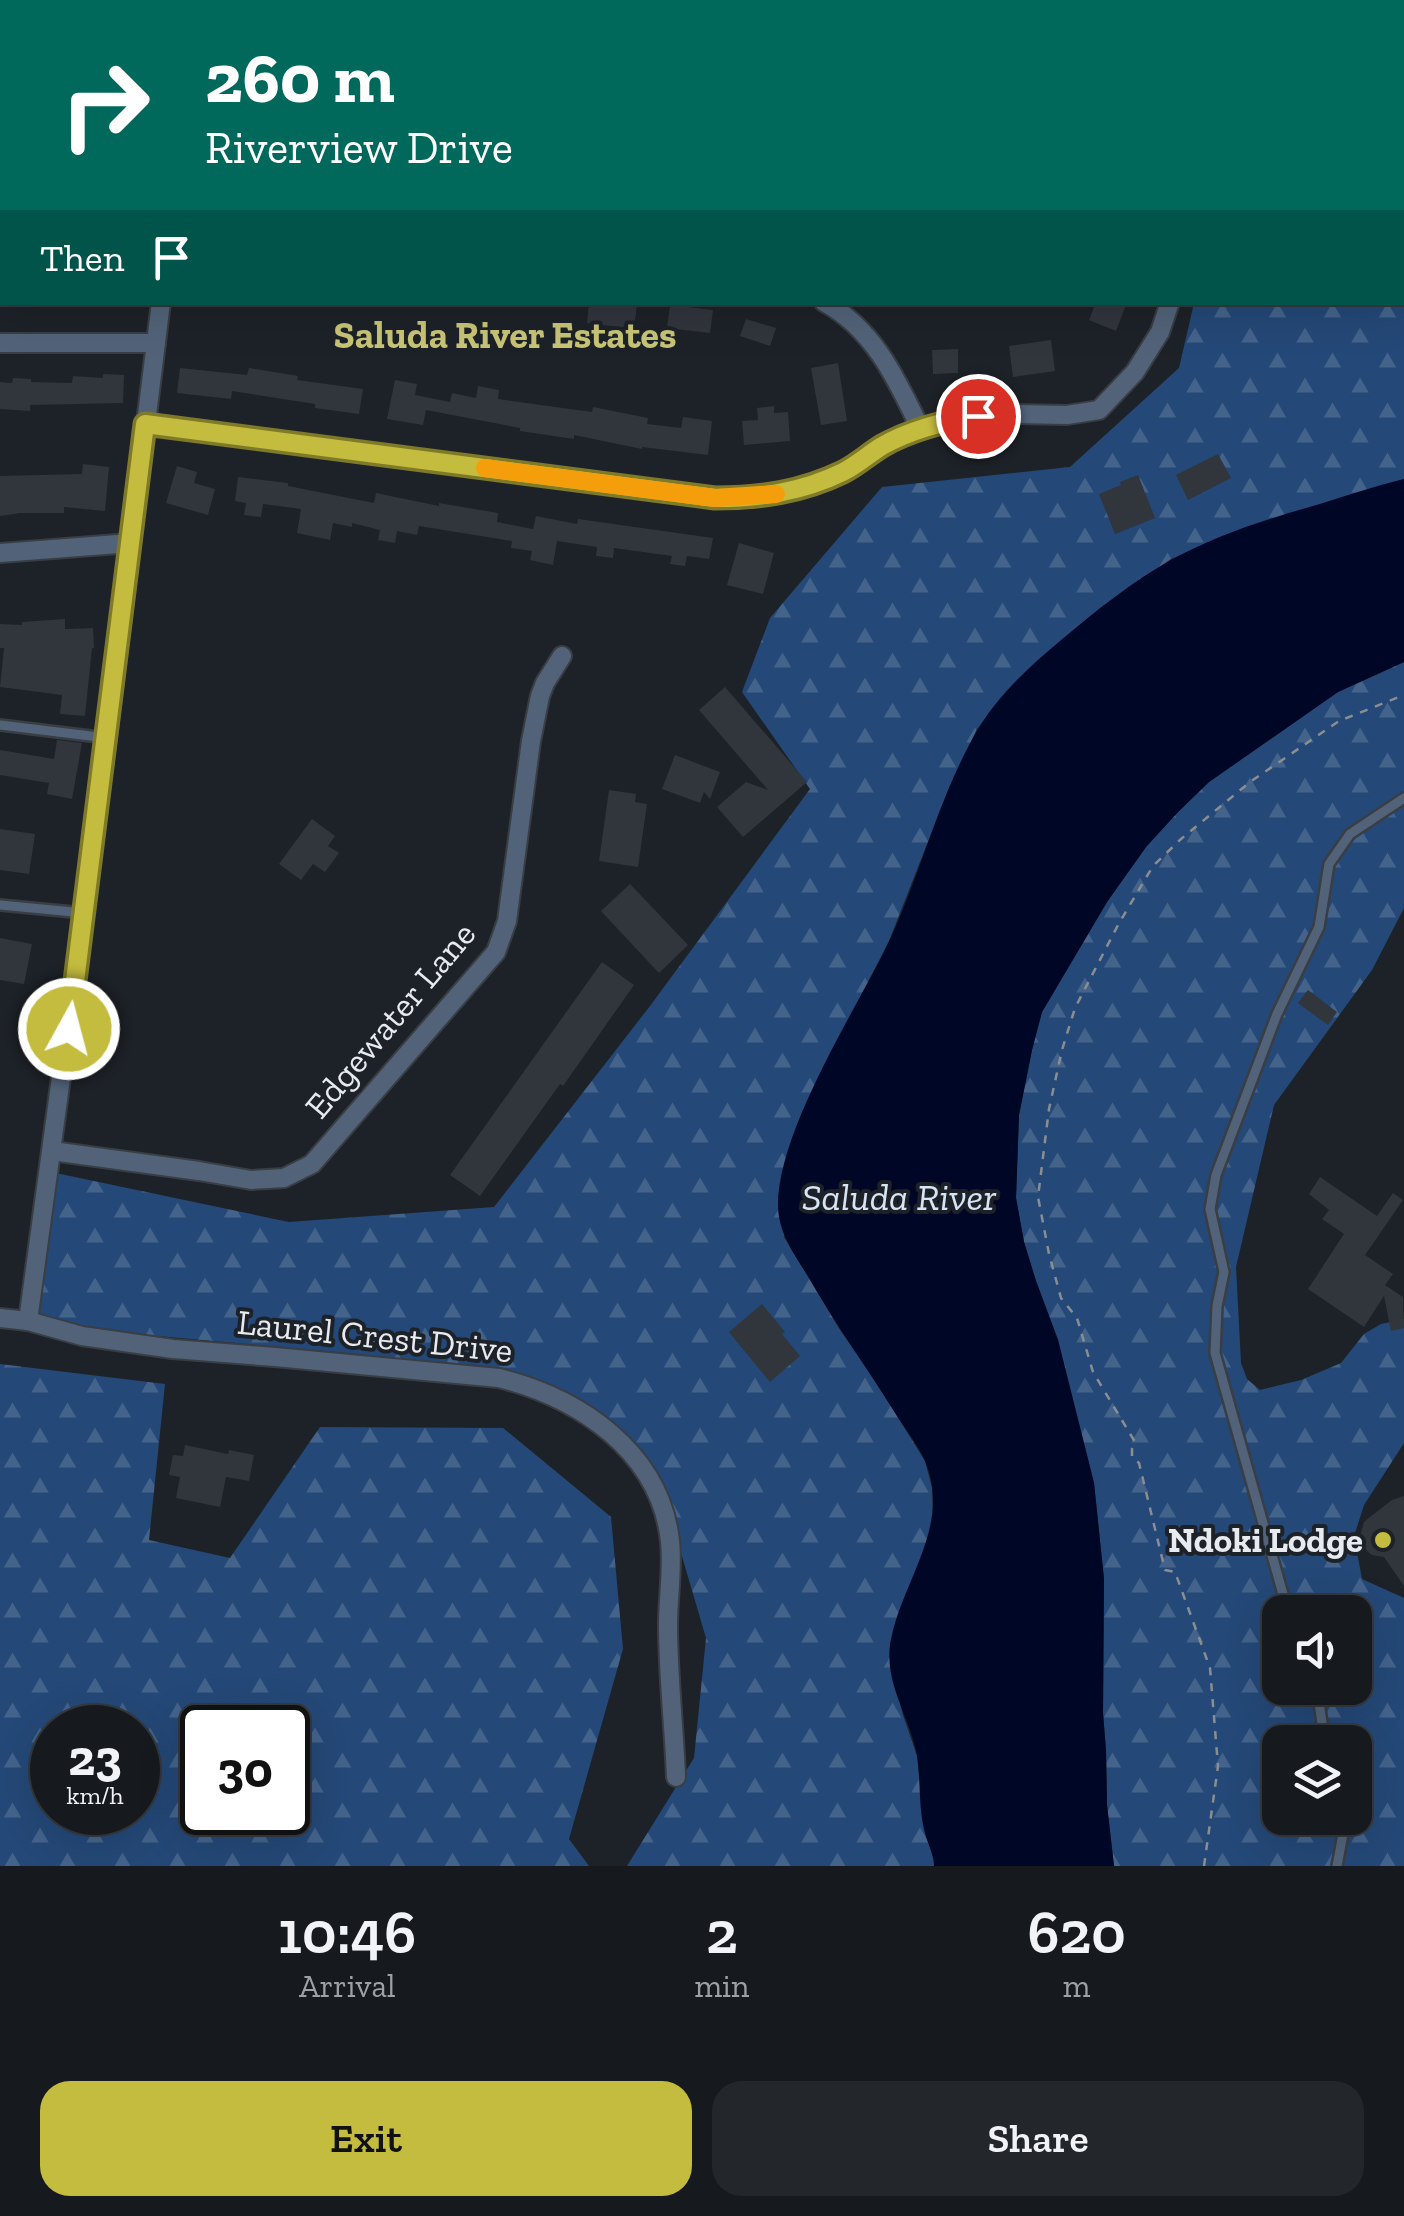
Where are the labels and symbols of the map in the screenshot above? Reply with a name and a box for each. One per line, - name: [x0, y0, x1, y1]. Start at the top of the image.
- district label: Saluda River Estates: [334, 312, 676, 358]
- pin: [936, 374, 1021, 459]
- street label: Edgewater Lane: [296, 913, 484, 1127]
- position arrow: [17, 977, 121, 1081]
- water label: Saluda River: [802, 1174, 997, 1220]
- street label: Laurel Crest Drive: [235, 1301, 515, 1371]
- place label: Ndoki Lodge: [1168, 1519, 1363, 1561]
- marker: Ndoki Lodge: [1372, 1529, 1394, 1551]
- speed limit sign: 30: [180, 1705, 310, 1835]

